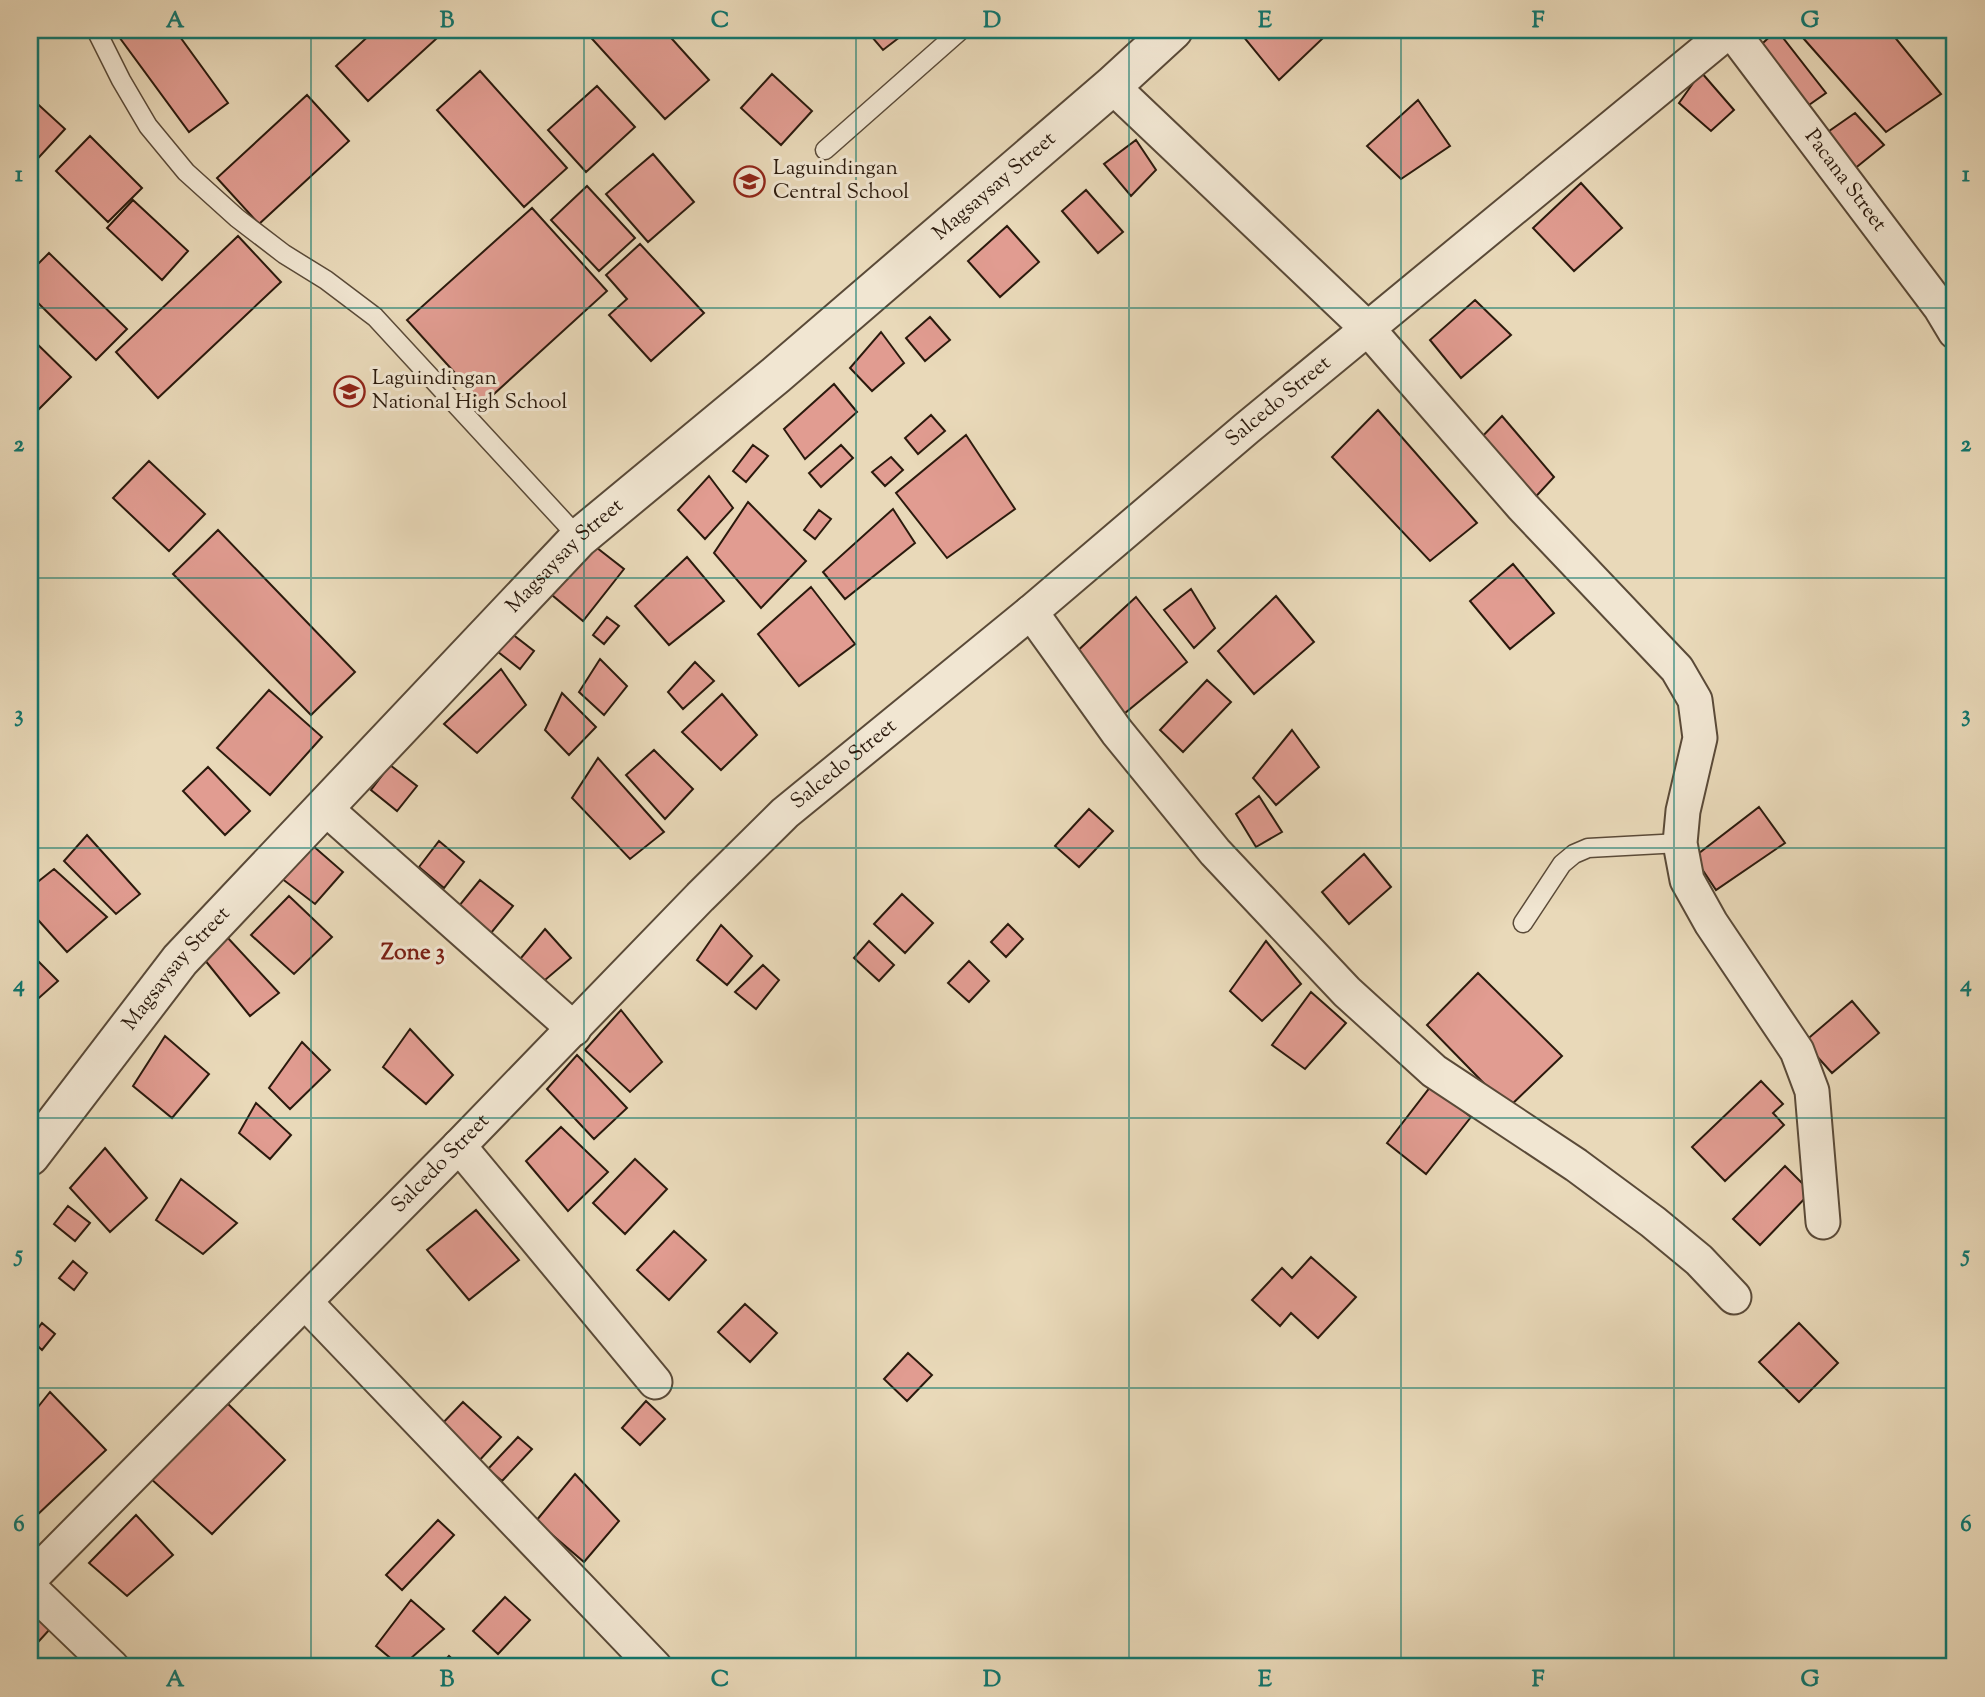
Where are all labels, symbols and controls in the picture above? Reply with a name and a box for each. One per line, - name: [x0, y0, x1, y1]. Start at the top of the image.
- text: A: [166, 5, 185, 38]
- text: B: [440, 5, 455, 38]
- text: C: [711, 5, 729, 38]
- text: D: [983, 5, 1001, 38]
- text: E: [1258, 5, 1272, 38]
- text: F: [1532, 5, 1545, 38]
- text: G: [1801, 5, 1820, 38]
- street label: Pacana Street: [1796, 124, 1893, 238]
- street label: Magsaysay Street: [927, 125, 1063, 248]
- place label: Laguindingan Central School: [773, 154, 909, 208]
- text: 1: [15, 159, 23, 192]
- text: 1: [1962, 159, 1970, 192]
- school or university icon: Laguindingan Central School: [733, 164, 767, 198]
- street label: Salcedo Street: [1219, 349, 1338, 455]
- place label: Laguindingan National High School: [372, 364, 567, 418]
- school or university icon: Laguindingan National High School: [332, 374, 366, 408]
- text: 2: [14, 429, 25, 462]
- text: 2: [1961, 429, 1972, 462]
- street label: Magsaysay Street: [500, 492, 630, 621]
- text: 3: [14, 699, 24, 732]
- text: 3: [1961, 699, 1971, 732]
- street label: Salcedo Street: [785, 712, 904, 817]
- street label: Magsaysay Street: [116, 900, 238, 1037]
- district label: Zone 3: [381, 937, 445, 970]
- text: 4: [12, 969, 25, 1002]
- text: 4: [1959, 969, 1972, 1002]
- street label: Salcedo Street: [385, 1108, 497, 1221]
- text: 5: [13, 1239, 23, 1272]
- text: 5: [1960, 1239, 1970, 1272]
- text: 6: [13, 1509, 25, 1542]
- text: 6: [1960, 1509, 1972, 1542]
- text: A: [166, 1664, 185, 1697]
- text: B: [440, 1664, 455, 1697]
- text: C: [711, 1664, 729, 1697]
- text: D: [983, 1664, 1001, 1697]
- text: E: [1258, 1664, 1272, 1697]
- text: F: [1532, 1664, 1545, 1697]
- text: G: [1801, 1664, 1820, 1697]

